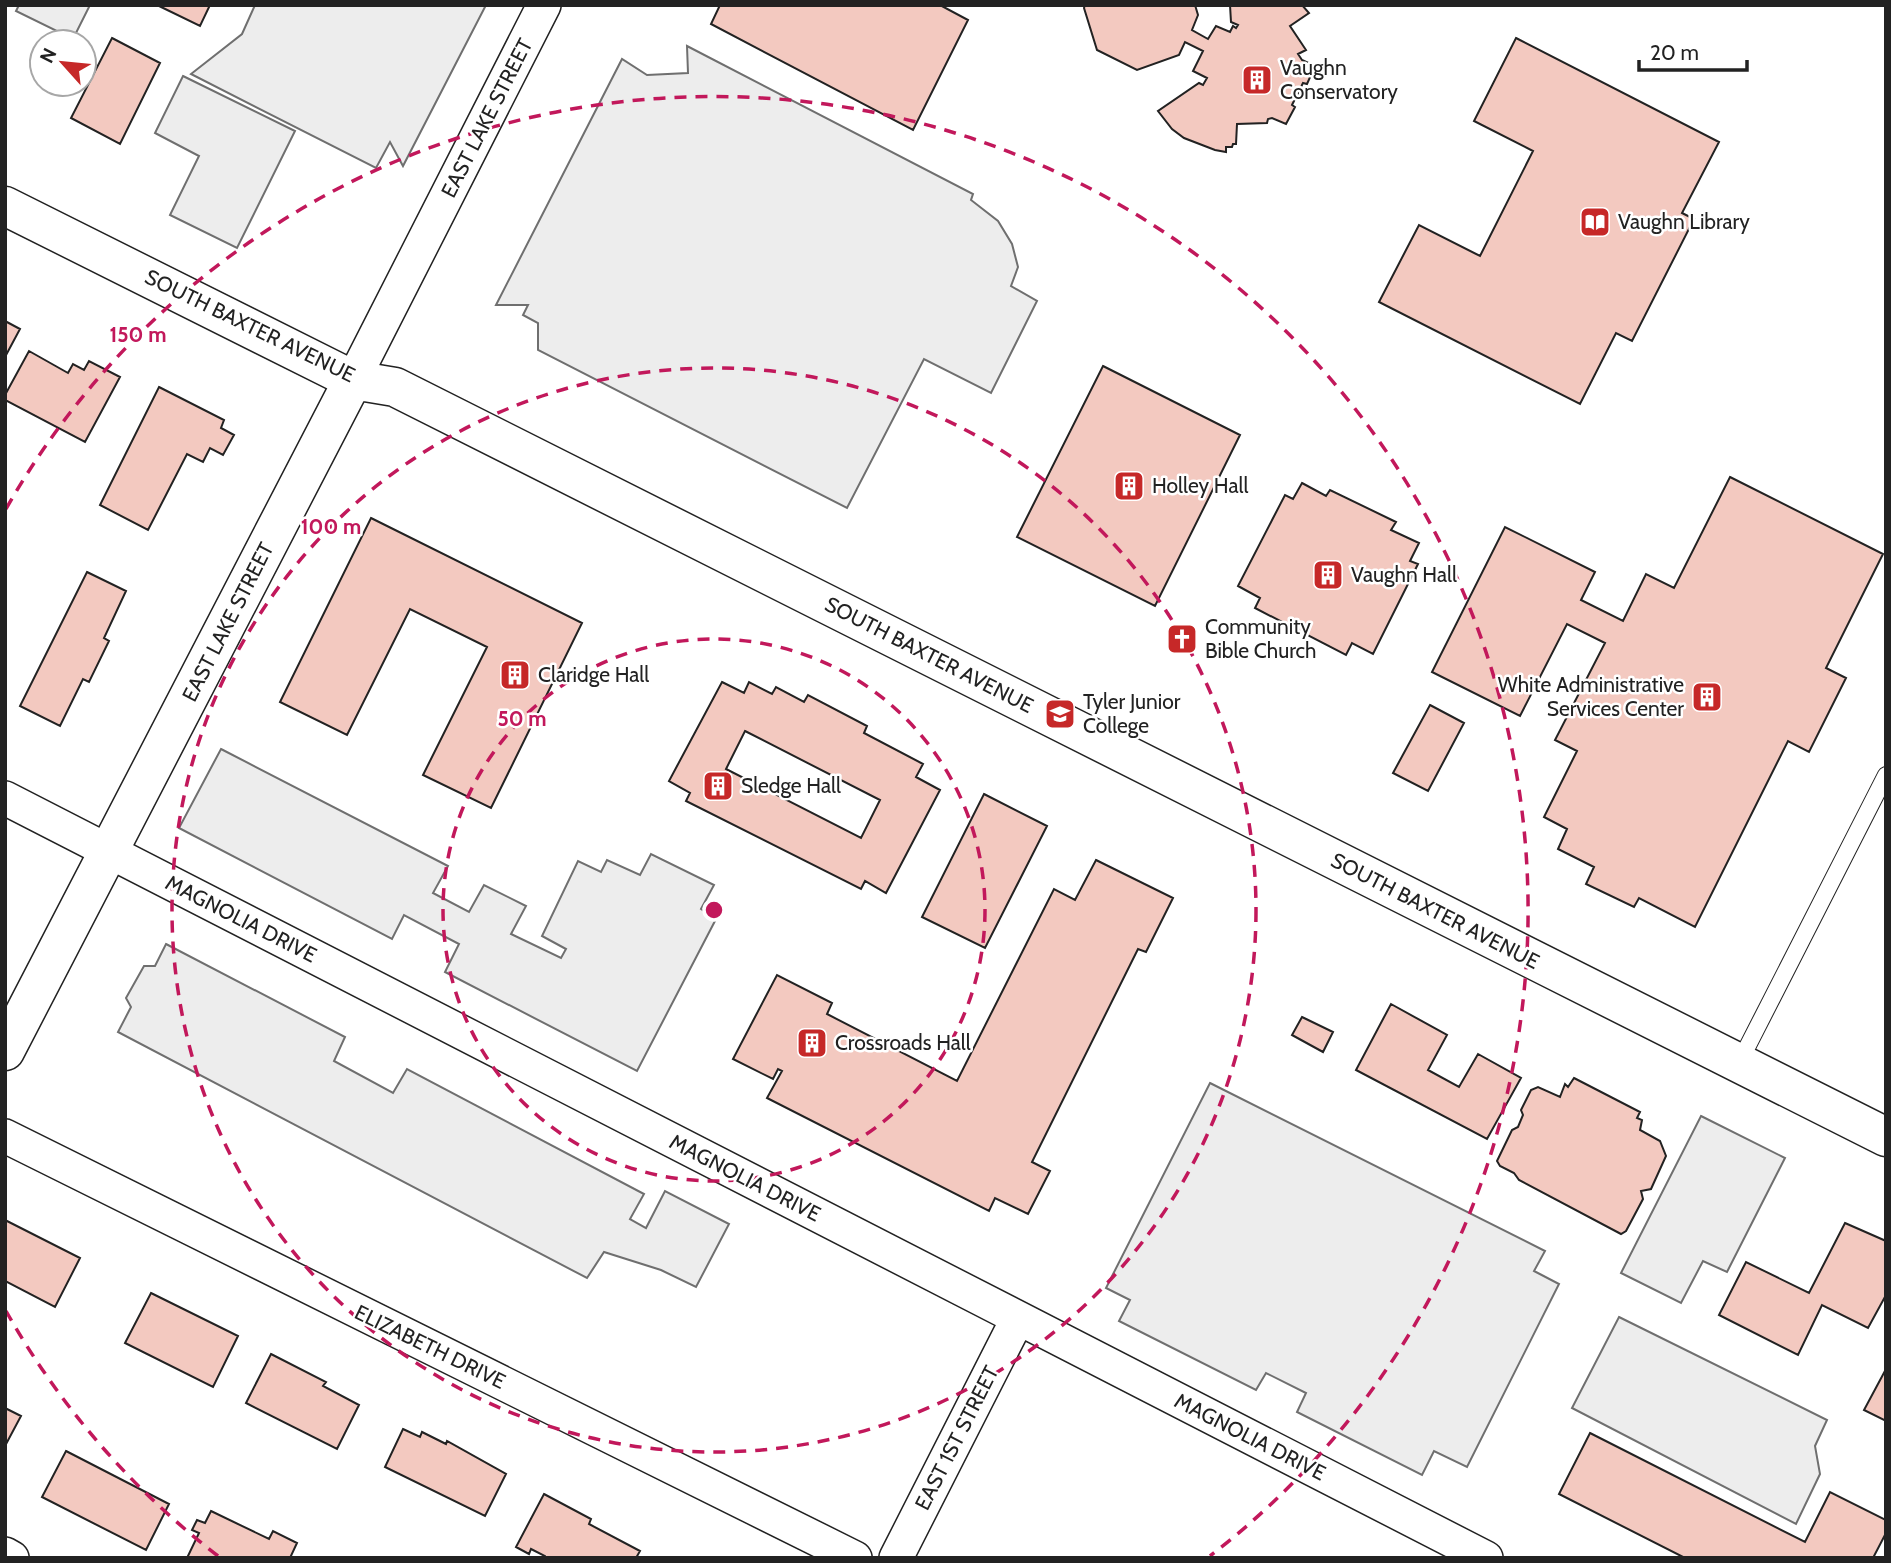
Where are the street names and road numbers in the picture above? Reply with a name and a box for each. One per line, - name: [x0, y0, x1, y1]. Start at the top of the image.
- street label: EAST LAKE STREET: [436, 34, 537, 201]
- street label: SOUTH BAXTER AVENUE: [141, 264, 359, 387]
- street label: EAST LAKE STREET: [177, 538, 278, 705]
- street label: SOUTH BAXTER AVENUE: [821, 591, 1038, 718]
- street label: SOUTH BAXTER AVENUE: [1327, 847, 1544, 974]
- street label: MAGNOLIA DRIVE: [162, 870, 321, 967]
- street label: MAGNOLIA DRIVE: [666, 1129, 825, 1226]
- street label: ELIZABETH DRIVE: [351, 1299, 510, 1394]
- street label: EAST 1ST STREET: [909, 1362, 1004, 1514]
- street label: MAGNOLIA DRIVE: [1171, 1388, 1330, 1485]

